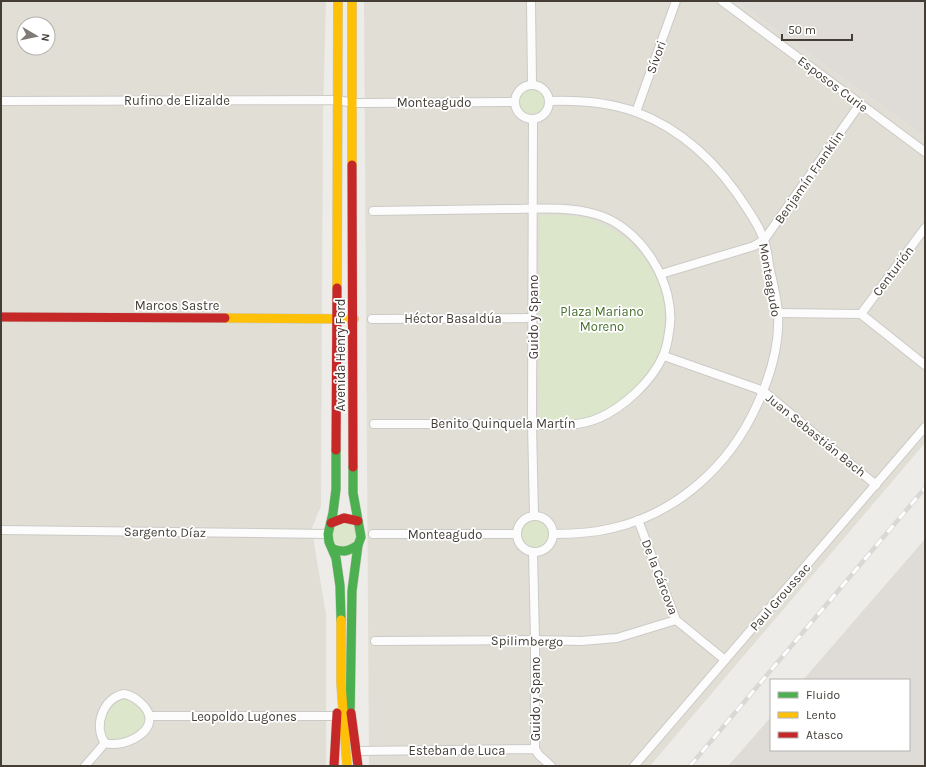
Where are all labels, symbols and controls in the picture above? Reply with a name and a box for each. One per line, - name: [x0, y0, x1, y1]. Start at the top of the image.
- north arrow: [16, 16, 56, 56]
- scale bar: [782, 16, 852, 42]
- text: 50 m: [788, 23, 816, 37]
- text: N: [38, 33, 52, 42]
- street label: Sívori: [643, 38, 669, 76]
- street label: Esposos Curie: [795, 53, 871, 115]
- street label: Rufino de Elizalde: [124, 93, 230, 108]
- street label: Monteagudo: [397, 95, 471, 110]
- street label: Benjamín Franklin: [771, 128, 847, 226]
- street label: Monteagudo: [756, 242, 784, 318]
- street label: Centurión: [869, 243, 917, 299]
- street label: Guido y Spano: [526, 275, 541, 359]
- street label: Marcos Sastre: [135, 298, 220, 313]
- street label: Avenida Henry Ford: [333, 298, 348, 412]
- park label: Plaza Mariano Moreno: [560, 304, 644, 334]
- street label: Héctor Basaldúa: [404, 311, 502, 326]
- street label: Juan Sebastián Bach: [763, 390, 869, 480]
- street label: Benito Quinquela Martín: [430, 416, 576, 432]
- street label: Sargento Díaz: [124, 524, 206, 540]
- street label: Monteagudo: [408, 527, 482, 542]
- street label: De la Cárcova: [639, 537, 681, 617]
- street label: Paul Groussac: [747, 560, 813, 634]
- street label: Spilimbergo: [491, 633, 563, 649]
- street label: Guido y Spano: [528, 657, 543, 741]
- legend: [770, 679, 910, 751]
- text: Fluido: [806, 688, 840, 702]
- text: Lento: [806, 708, 836, 722]
- street label: Leopoldo Lugones: [191, 709, 297, 724]
- text: Atasco: [806, 728, 843, 742]
- street label: Esteban de Luca: [409, 743, 505, 758]

